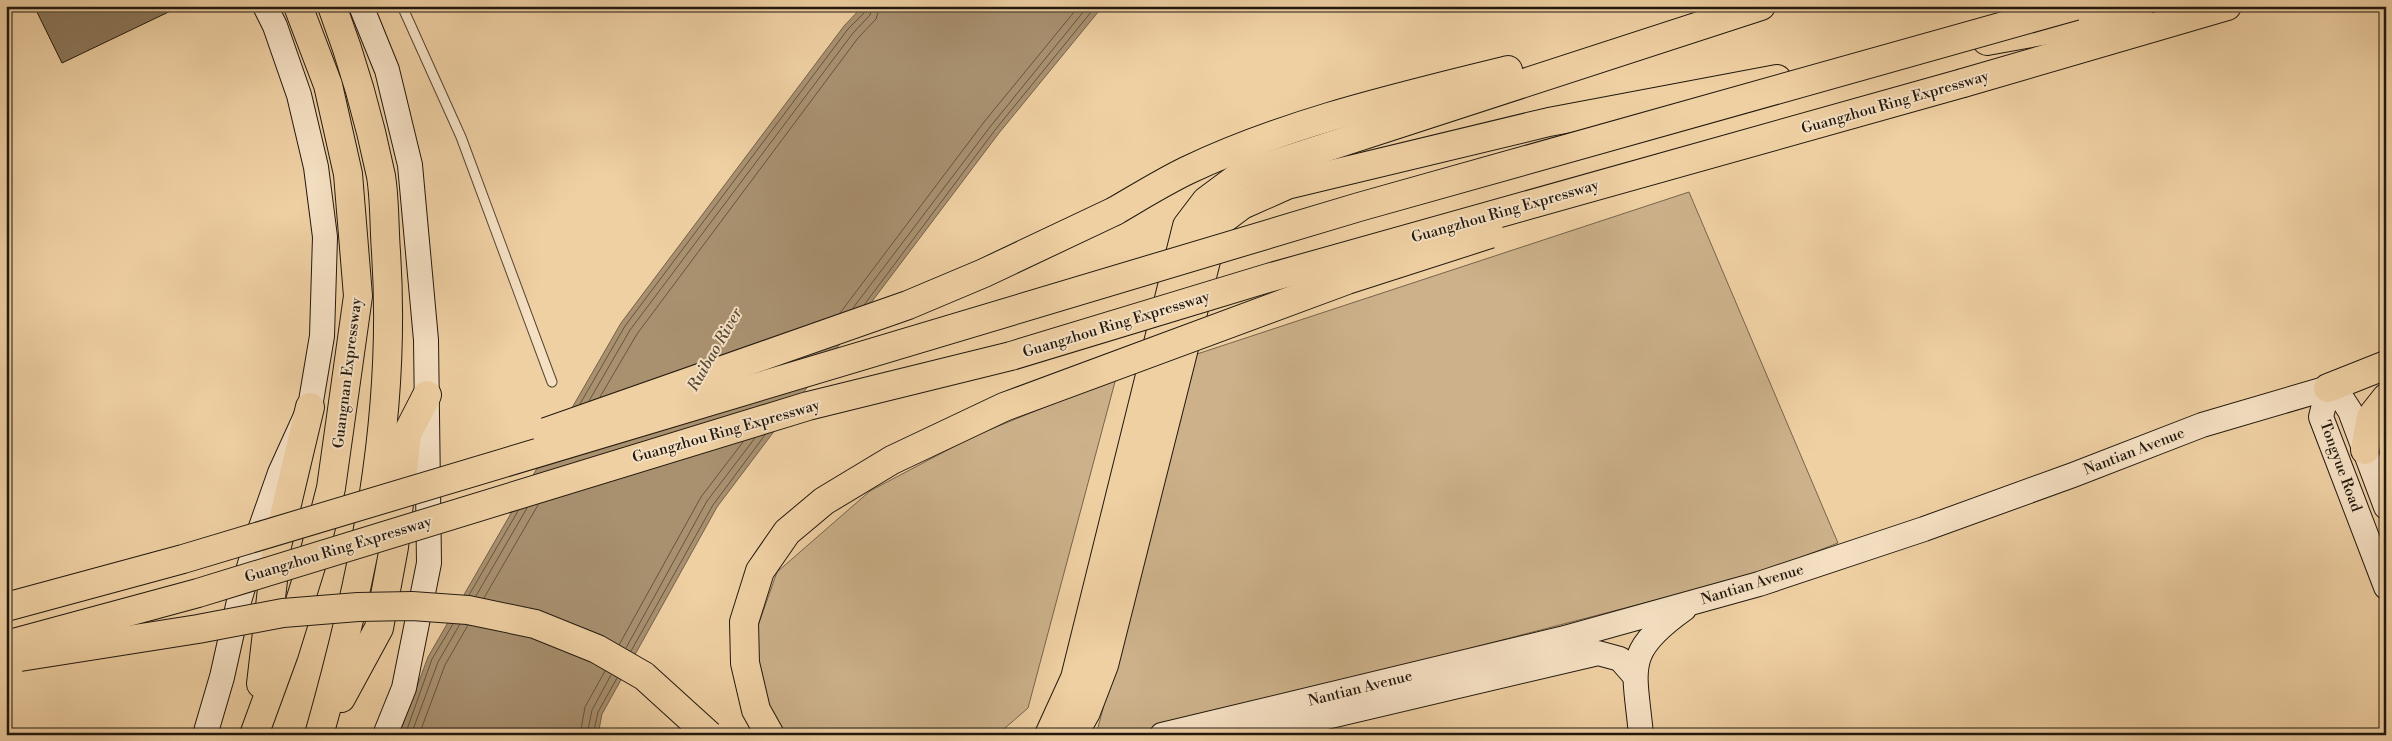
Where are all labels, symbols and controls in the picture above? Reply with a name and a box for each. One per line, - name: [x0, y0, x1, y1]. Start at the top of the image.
- street label: Guangzhou Ring Expressway: [1799, 66, 1992, 138]
- street label: Guangzhou Ring Expressway: [1409, 175, 1602, 247]
- street label: Guangzhou Ring Expressway: [1020, 287, 1213, 362]
- street label: Guangnan Expressway: [329, 296, 366, 449]
- water label: Ruibao River: [682, 303, 747, 396]
- street label: Guangzhou Ring Expressway: [630, 395, 823, 467]
- street label: Tongyue Road: [2315, 418, 2366, 515]
- street label: Nantian Avenue: [2081, 423, 2187, 479]
- street label: Guangzhou Ring Expressway: [242, 512, 435, 587]
- street label: Nantian Avenue: [1698, 560, 1806, 609]
- street label: Nantian Avenue: [1306, 666, 1414, 711]

